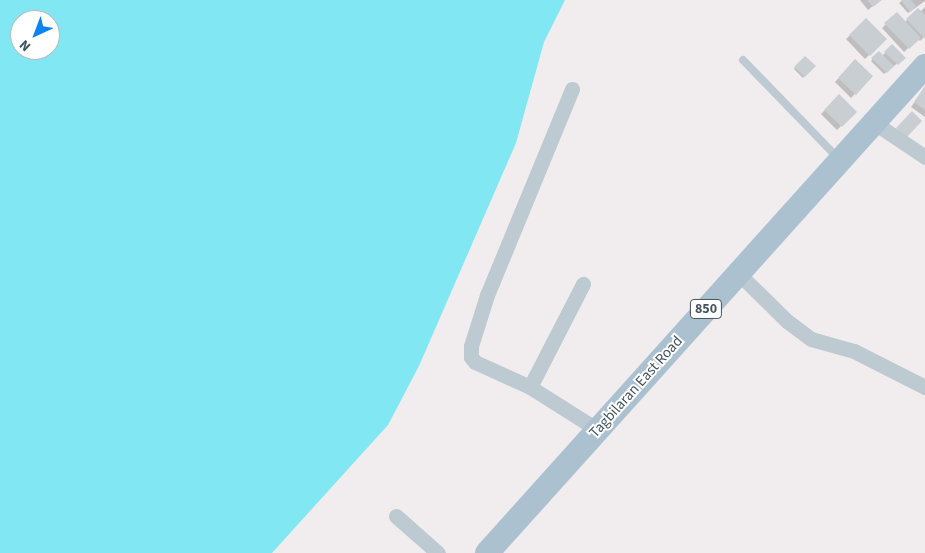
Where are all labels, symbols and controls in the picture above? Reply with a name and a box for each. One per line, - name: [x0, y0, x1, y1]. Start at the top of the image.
- north arrow: [10, 10, 60, 60]
- text: N: [15, 35, 36, 56]
- road number: 850: [690, 298, 722, 320]
- street label: Tagbilaran East Road: [586, 332, 686, 442]

